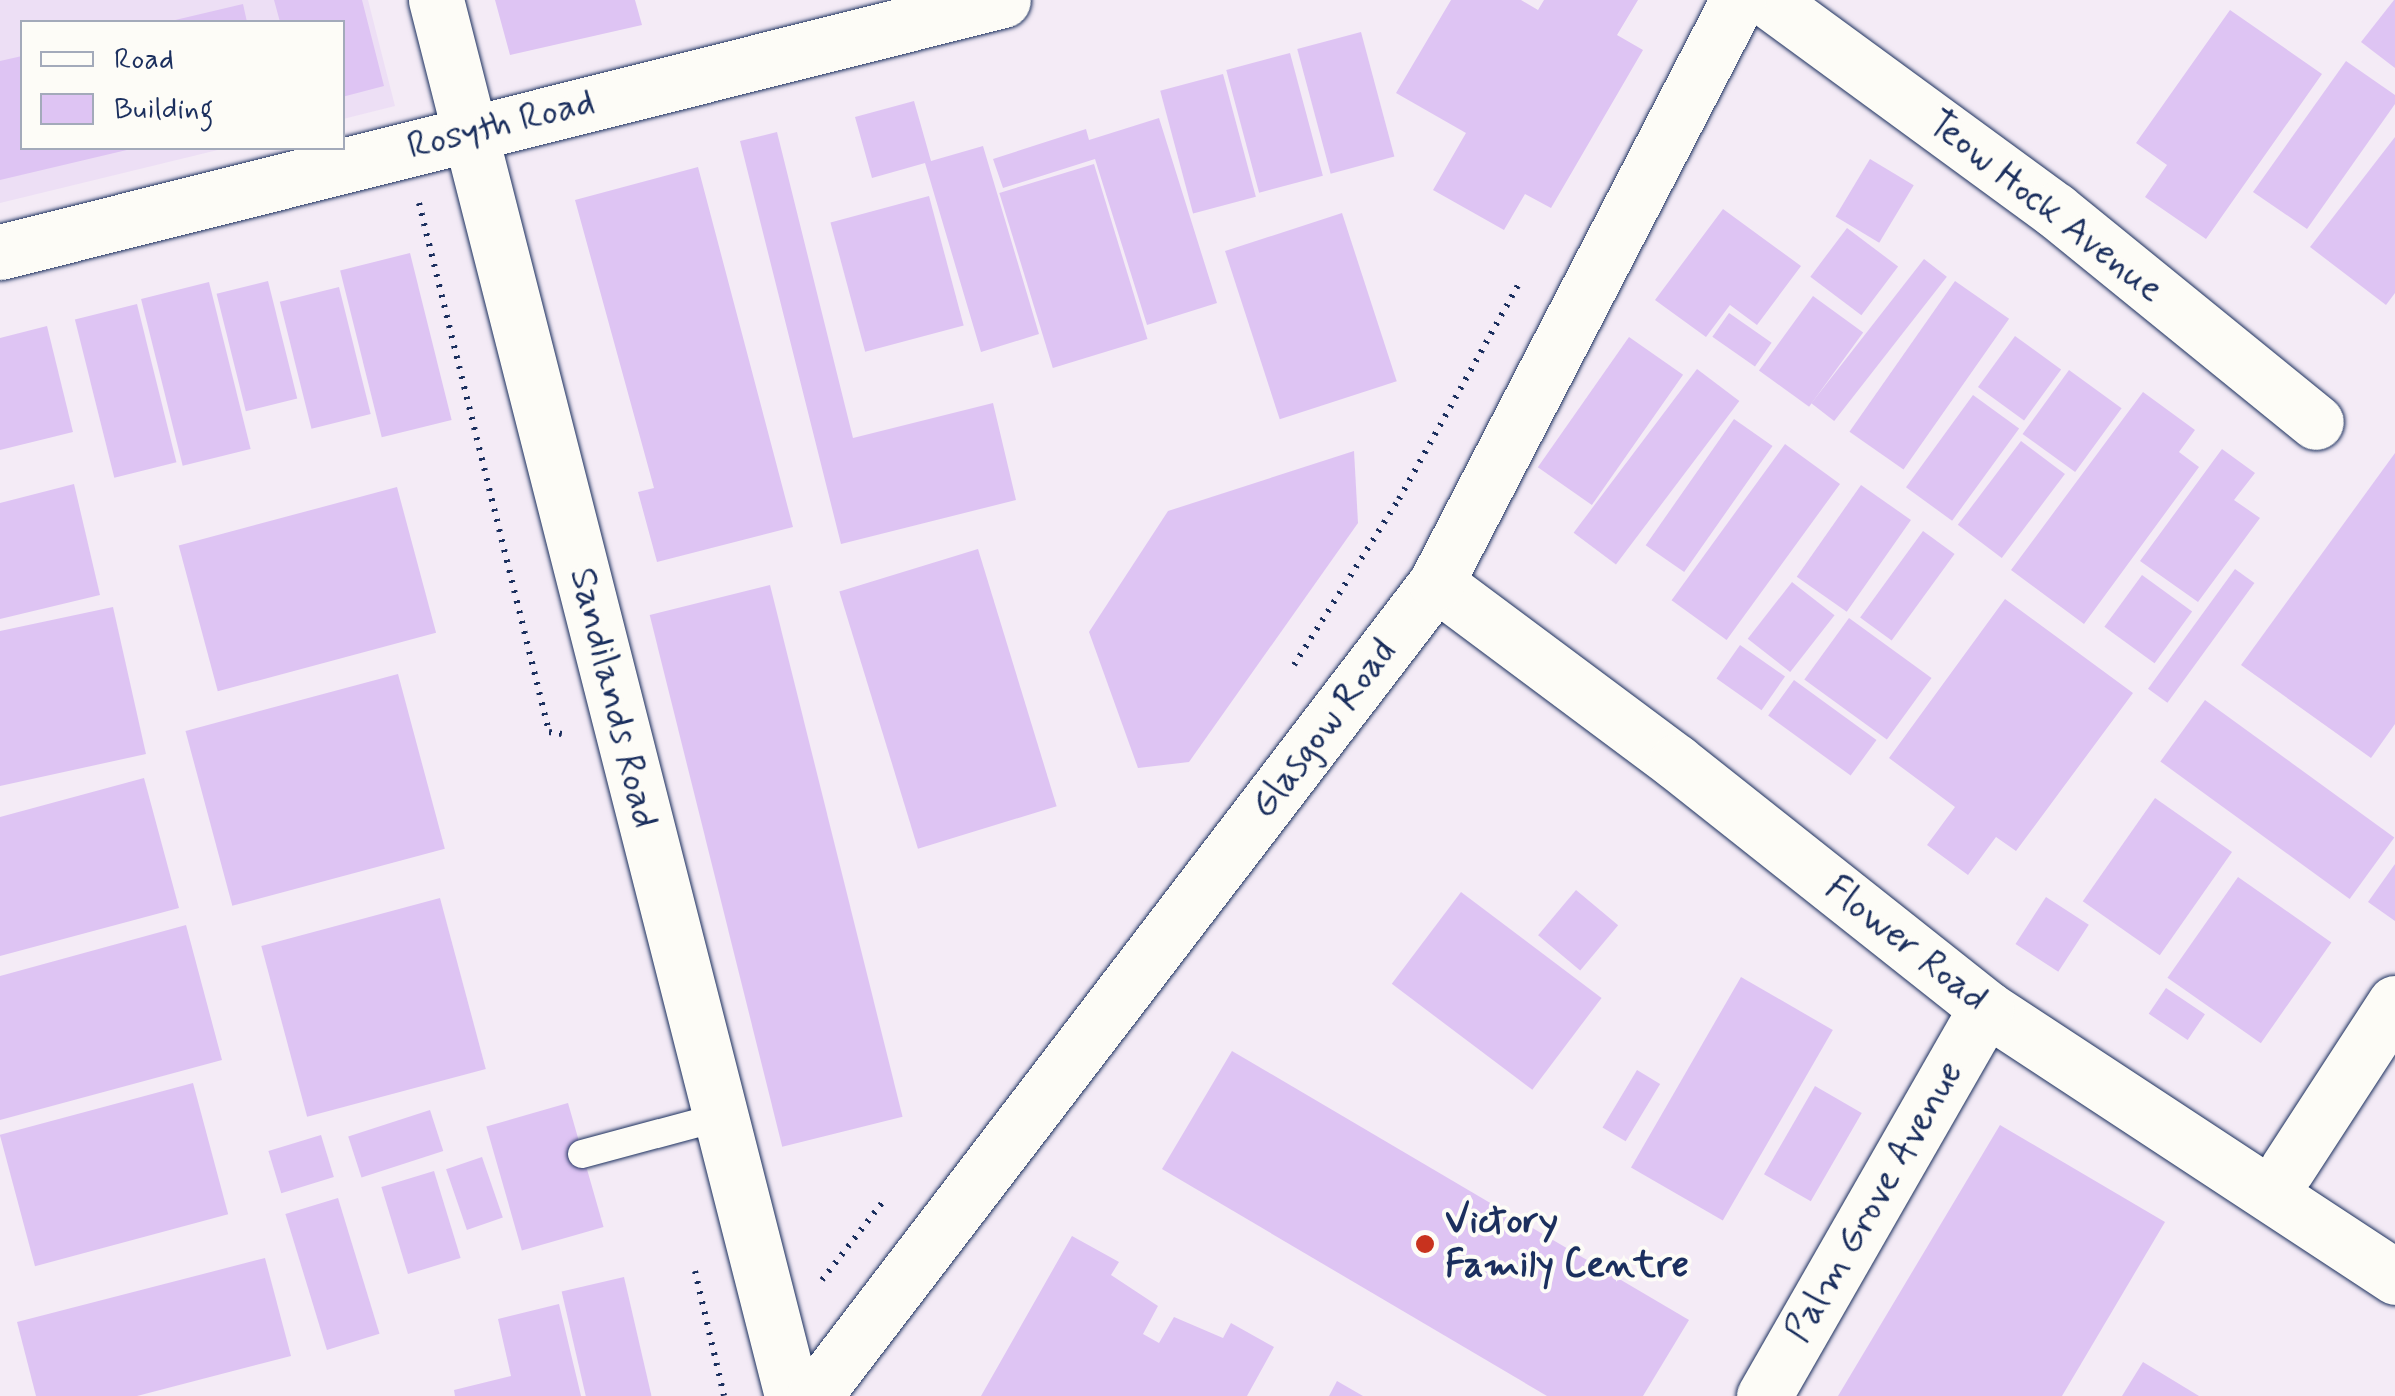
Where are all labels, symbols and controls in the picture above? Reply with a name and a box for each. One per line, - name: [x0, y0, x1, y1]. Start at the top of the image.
- legend: [20, 20, 345, 150]
- text: Road: [114, 40, 174, 79]
- street label: Rosyth Road: [403, 80, 599, 170]
- text: Building: [114, 90, 213, 129]
- street label: Teow Hock Avenue: [1916, 99, 2174, 315]
- street label: Sandilands Road: [559, 563, 667, 833]
- street label: Glasgow Road: [1242, 631, 1406, 827]
- street label: Flower Road: [1815, 866, 1997, 1022]
- street label: Palm Grove Avenue: [1775, 1051, 1975, 1353]
- place label: Victory Family Centre: [1445, 1199, 1682, 1288]
- marker: Victory Family Centre: [1414, 1233, 1436, 1255]

